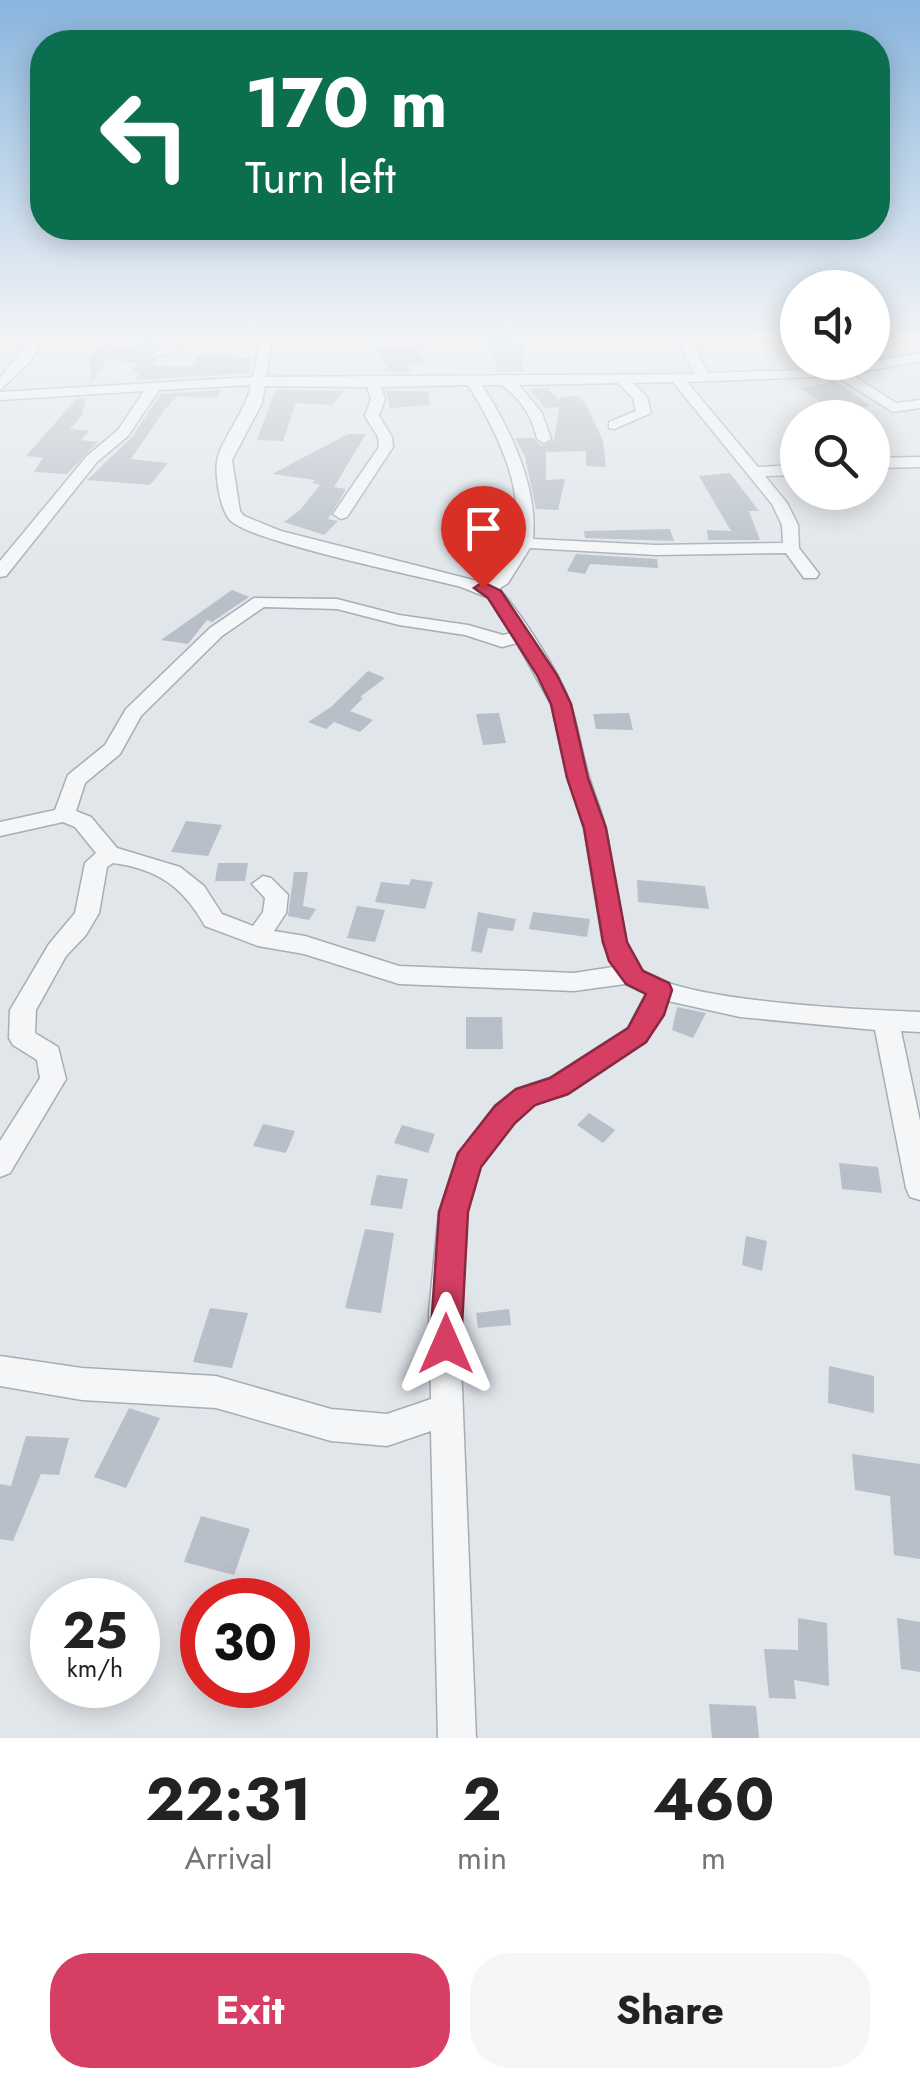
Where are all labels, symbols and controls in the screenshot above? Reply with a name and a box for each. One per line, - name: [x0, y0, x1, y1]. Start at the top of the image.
- text: 170 m: [245, 52, 448, 153]
- icon: left: [80, 70, 210, 200]
- text: Turn left: [245, 145, 396, 210]
- map controls: [780, 270, 890, 510]
- button: sound: [780, 270, 890, 380]
- button: search: [780, 400, 890, 510]
- pin: [441, 486, 526, 589]
- icon: arrive: [456, 501, 511, 556]
- position arrow: [394, 1292, 498, 1396]
- speed limit sign: 30: [180, 1578, 310, 1708]
- text: 25: [62, 1594, 128, 1667]
- text: km/h: [67, 1650, 123, 1686]
- text: 22:31: [146, 1756, 311, 1843]
- text: 2: [462, 1756, 502, 1843]
- text: 460: [653, 1756, 774, 1843]
- text: Arrival: [184, 1835, 273, 1881]
- text: min: [457, 1835, 507, 1881]
- text: m: [701, 1835, 726, 1881]
- button: Exit: [50, 1953, 450, 2068]
- button: Share: [470, 1953, 870, 2068]

